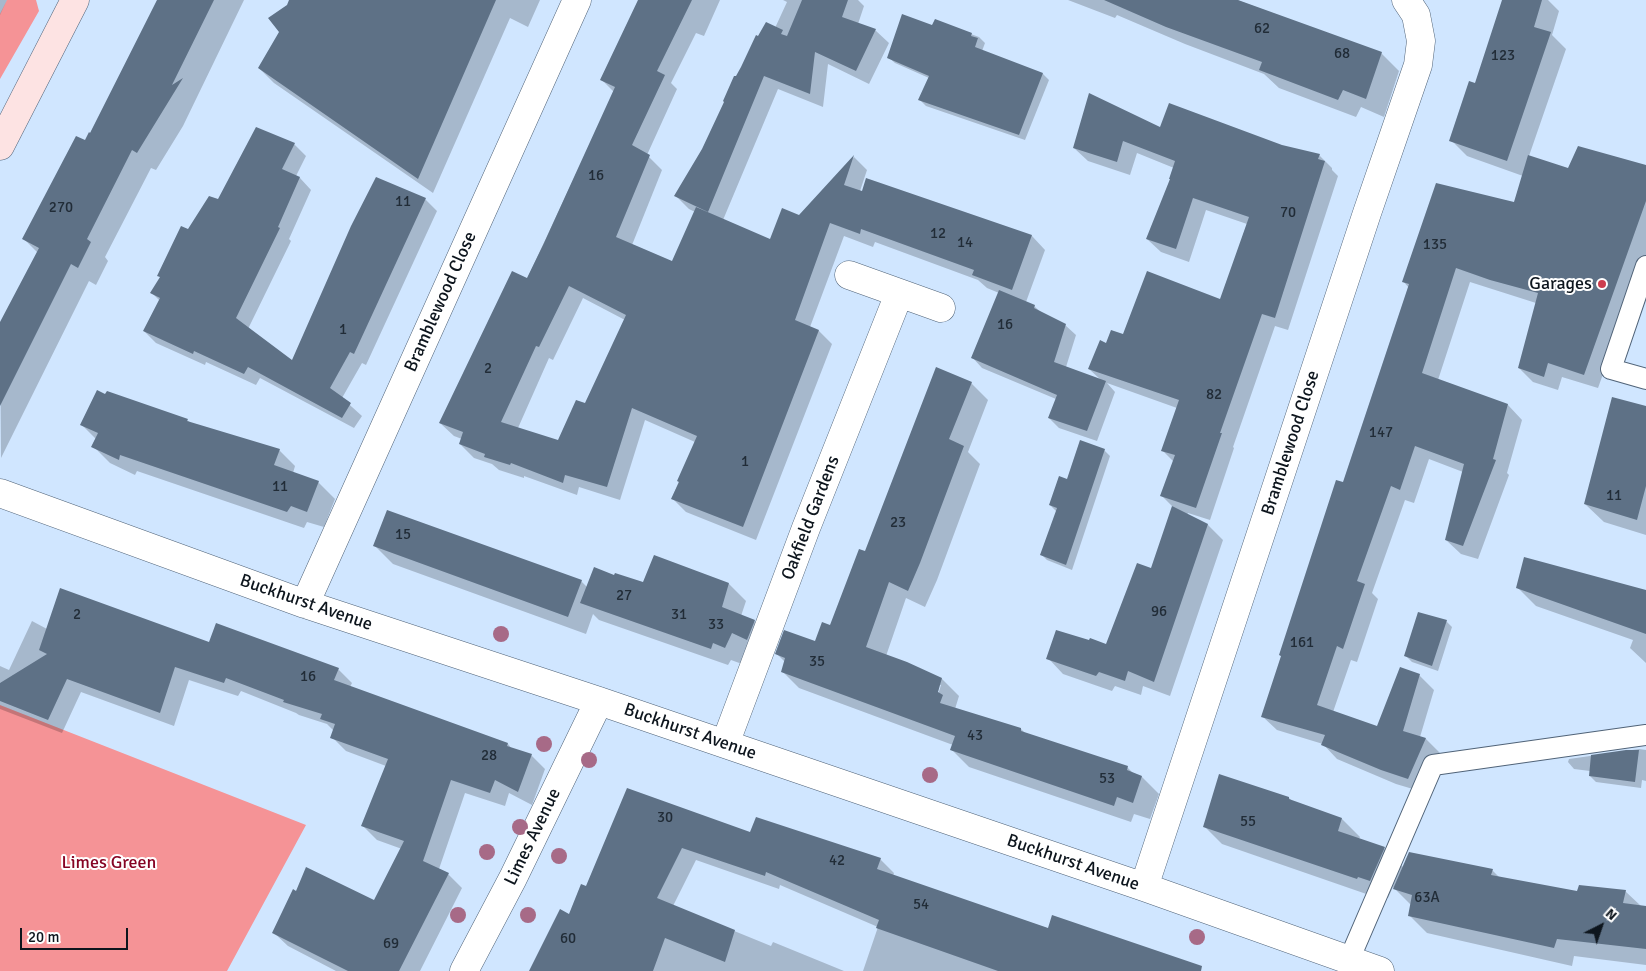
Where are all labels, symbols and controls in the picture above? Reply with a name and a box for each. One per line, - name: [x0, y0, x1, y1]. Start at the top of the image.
- house number: 62: [1254, 20, 1270, 38]
- house number: 68: [1334, 45, 1350, 63]
- house number: 123: [1491, 47, 1515, 65]
- house number: 16: [588, 167, 604, 185]
- house number: 11: [395, 193, 411, 211]
- house number: 270: [49, 199, 73, 217]
- house number: 70: [1280, 204, 1296, 222]
- house number: 12: [930, 225, 946, 243]
- street label: Bramblewood Close: [400, 229, 482, 375]
- house number: 14: [957, 234, 973, 252]
- house number: 135: [1423, 236, 1447, 254]
- place label: Garages: [1529, 273, 1592, 295]
- marker: Garages: [1596, 278, 1608, 290]
- house number: 16: [997, 316, 1013, 334]
- house number: 1: [339, 321, 347, 339]
- house number: 2: [484, 360, 492, 378]
- street label: Bramblewood Close: [1257, 368, 1325, 518]
- house number: 82: [1206, 386, 1222, 404]
- house number: 147: [1369, 424, 1393, 442]
- house number: 1: [741, 453, 749, 471]
- street label: Oakfield Gardens: [777, 453, 845, 583]
- house number: 11: [272, 478, 288, 496]
- house number: 11: [1606, 487, 1622, 505]
- house number: 23: [890, 514, 906, 532]
- house number: 15: [395, 526, 411, 544]
- street label: Buckhurst Avenue: [237, 570, 375, 636]
- house number: 27: [616, 587, 632, 605]
- house number: 96: [1151, 603, 1167, 621]
- house number: 2: [73, 606, 81, 624]
- house number: 31: [671, 606, 687, 624]
- house number: 33: [708, 616, 724, 634]
- house number: 161: [1290, 634, 1314, 652]
- house number: 35: [809, 653, 825, 671]
- house number: 16: [300, 668, 316, 686]
- street label: Buckhurst Avenue: [621, 699, 759, 765]
- house number: 43: [967, 727, 983, 745]
- house number: 28: [481, 747, 497, 765]
- house number: 53: [1099, 770, 1115, 788]
- street label: Limes Avenue: [500, 785, 566, 889]
- house number: 30: [657, 809, 673, 827]
- house number: 55: [1240, 813, 1256, 831]
- street label: Buckhurst Avenue: [1004, 830, 1142, 896]
- park label: Limes Green: [62, 852, 156, 874]
- house number: 42: [829, 852, 845, 870]
- house number: 63A: [1414, 889, 1440, 907]
- house number: 54: [913, 896, 929, 914]
- north arrow: [1576, 901, 1626, 951]
- text: N: [1602, 905, 1620, 924]
- scale bar: [22, 918, 130, 950]
- text: 20 m: [28, 928, 59, 946]
- house number: 60: [560, 930, 576, 948]
- house number: 69: [383, 935, 399, 953]

